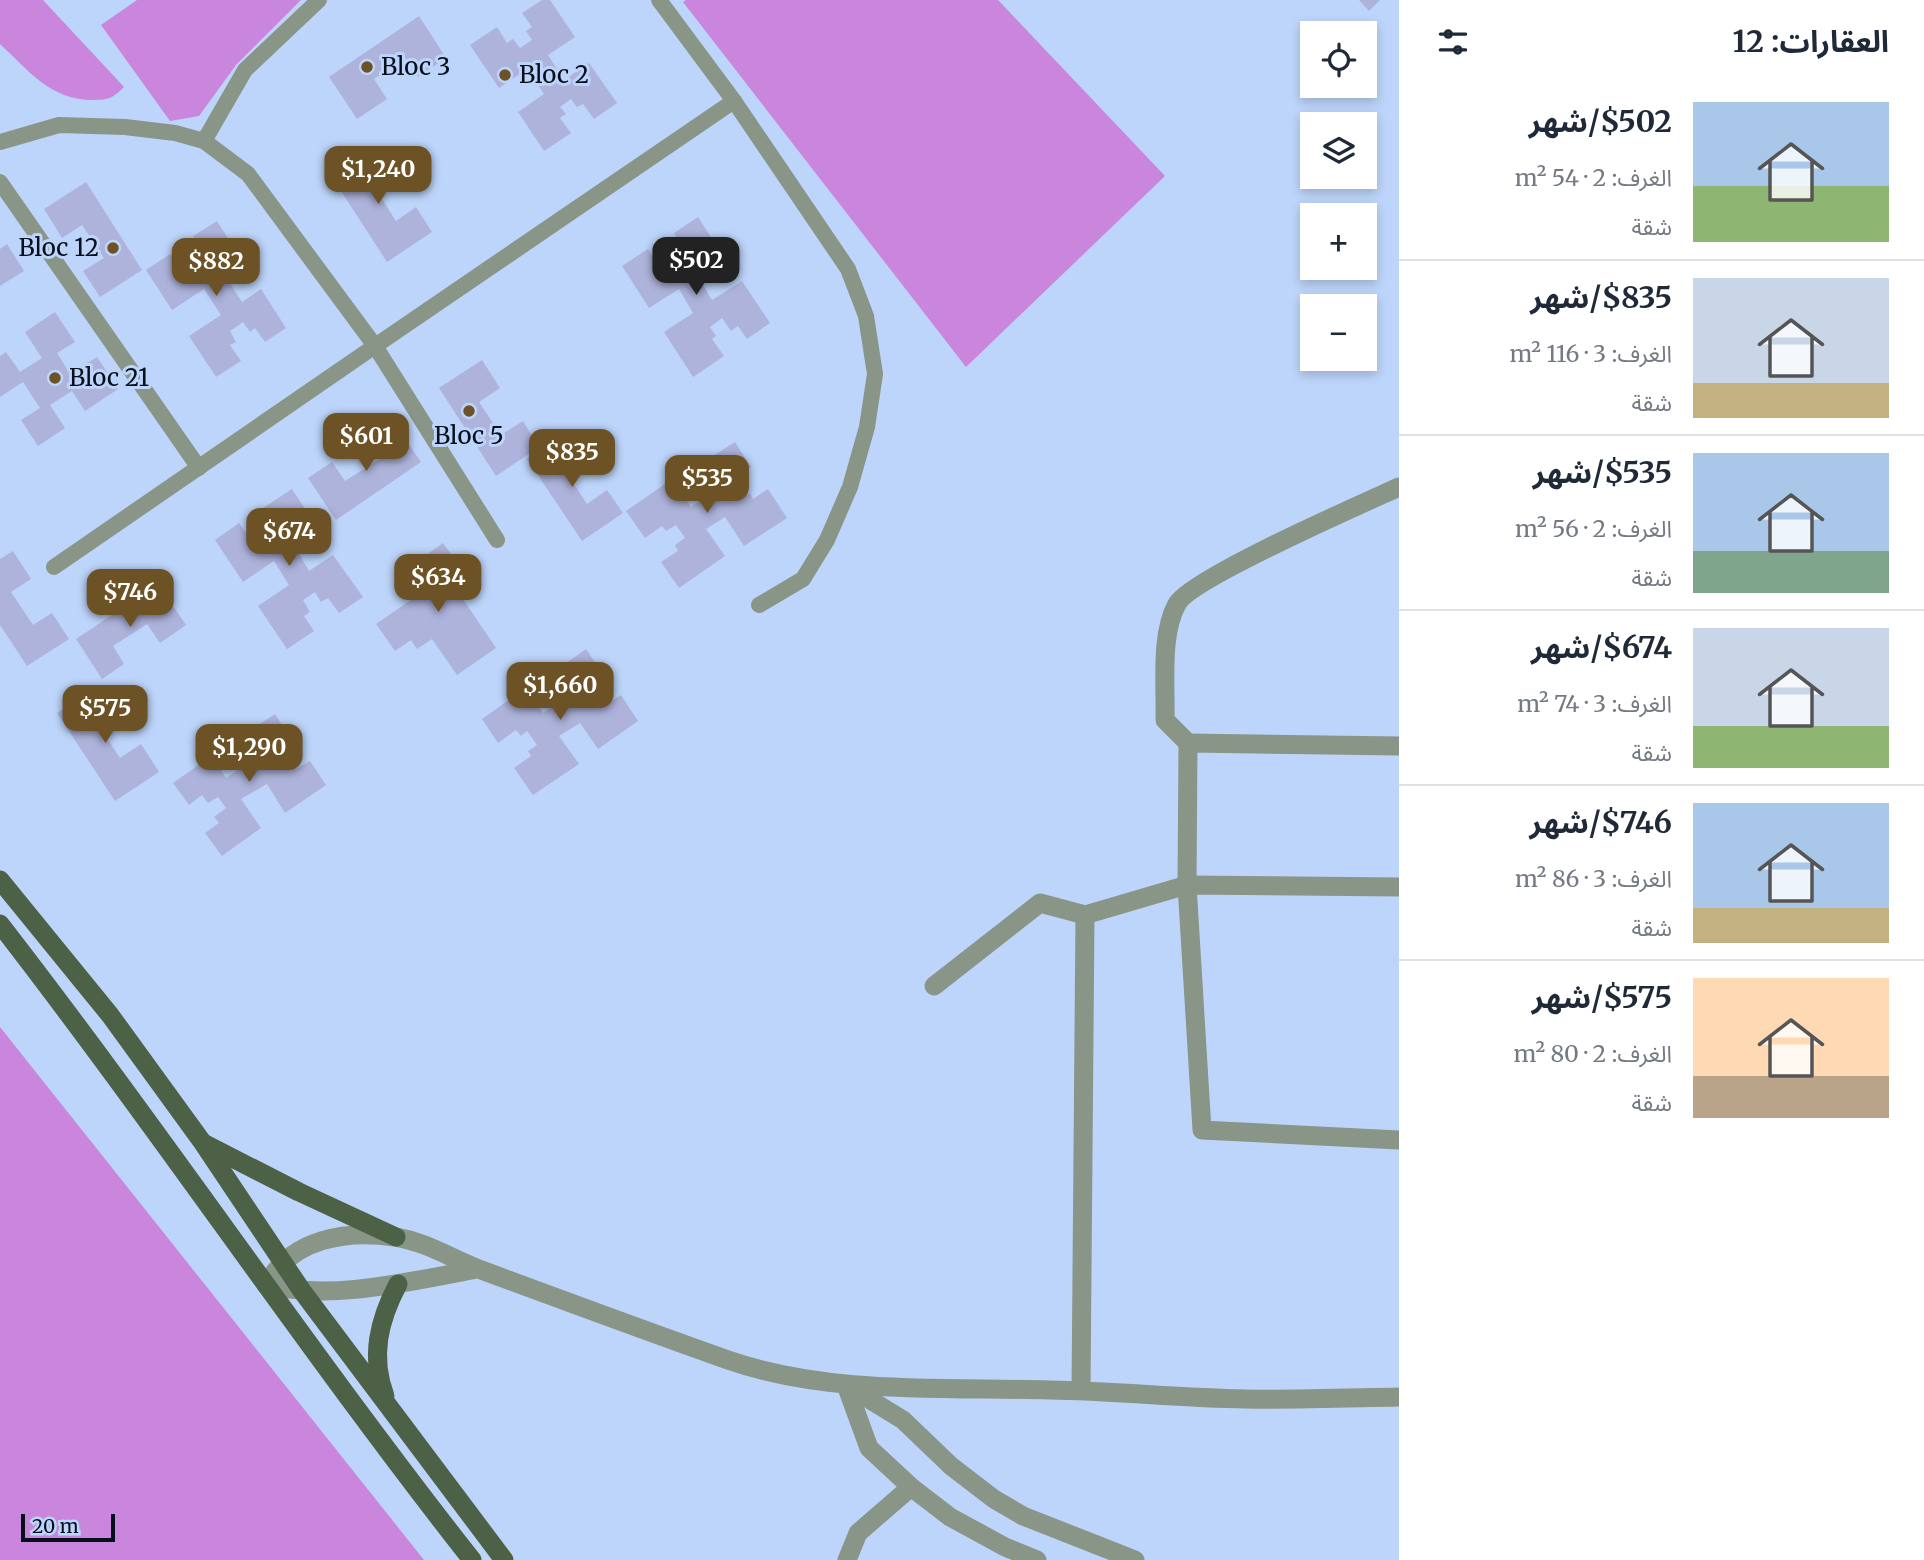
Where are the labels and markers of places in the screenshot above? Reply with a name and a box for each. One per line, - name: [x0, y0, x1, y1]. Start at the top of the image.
- place label: Bloc 3: [381, 51, 450, 82]
- marker: Bloc 3: [359, 59, 375, 75]
- place label: Bloc 2: [519, 59, 589, 90]
- marker: Bloc 2: [497, 67, 513, 83]
- pin: $1,240: [321, 146, 435, 206]
- place label: Bloc 12: [18, 232, 99, 263]
- pin: $882: [175, 238, 257, 298]
- pin: $502: [655, 238, 737, 297]
- marker: Bloc 12: [105, 240, 121, 256]
- place label: Bloc 21: [69, 362, 149, 393]
- marker: Bloc 21: [47, 370, 63, 386]
- marker: Bloc 5: [461, 403, 477, 419]
- pin: $601: [325, 414, 407, 473]
- place label: Bloc 5: [434, 420, 504, 451]
- pin: $835: [531, 430, 613, 489]
- pin: $535: [666, 456, 748, 515]
- pin: $674: [248, 508, 330, 568]
- pin: $634: [397, 554, 479, 614]
- pin: $746: [89, 570, 171, 629]
- pin: $1,660: [503, 662, 617, 722]
- pin: $575: [64, 686, 146, 745]
- pin: $1,290: [192, 724, 306, 784]

